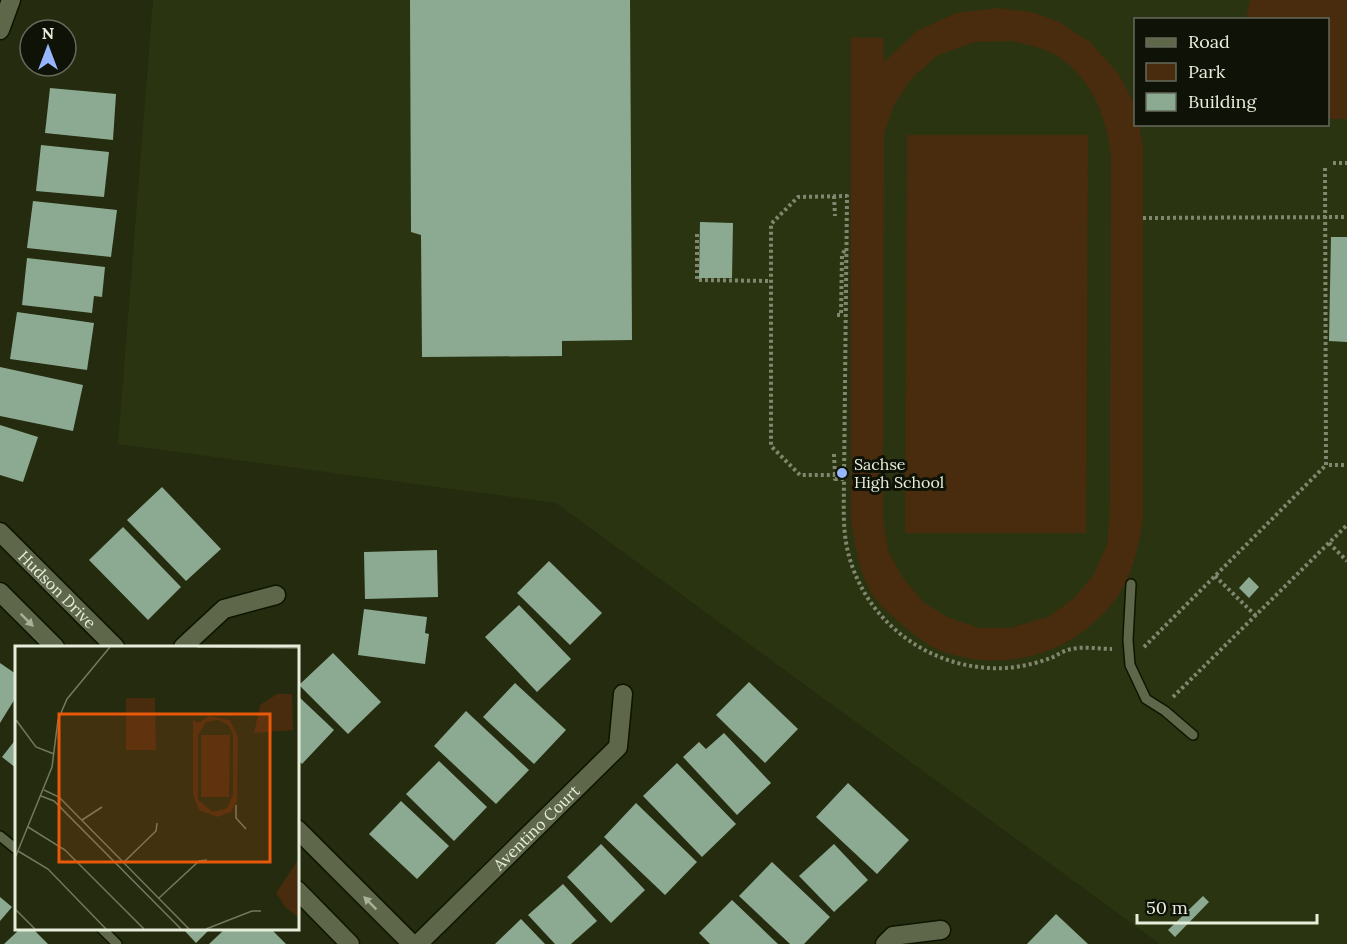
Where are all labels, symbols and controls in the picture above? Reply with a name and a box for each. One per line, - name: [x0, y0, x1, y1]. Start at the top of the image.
- north arrow: [18, 18, 78, 78]
- legend: [1134, 18, 1329, 126]
- text: N: [42, 23, 54, 43]
- text: Road: [1188, 30, 1230, 53]
- text: Park: [1188, 60, 1226, 83]
- text: Building: [1188, 90, 1258, 113]
- place label: Sachse High School: [854, 454, 944, 492]
- marker: Sachse High School: [835, 466, 849, 480]
- street label: Hudson Drive: [14, 546, 101, 633]
- one-way arrow: [20, 612, 34, 626]
- inset map: [15, 646, 298, 929]
- street label: Aventino Court: [488, 780, 584, 875]
- scale bar: [1137, 887, 1317, 925]
- one-way arrow: [364, 896, 378, 910]
- text: 50 m: [1146, 896, 1188, 919]

